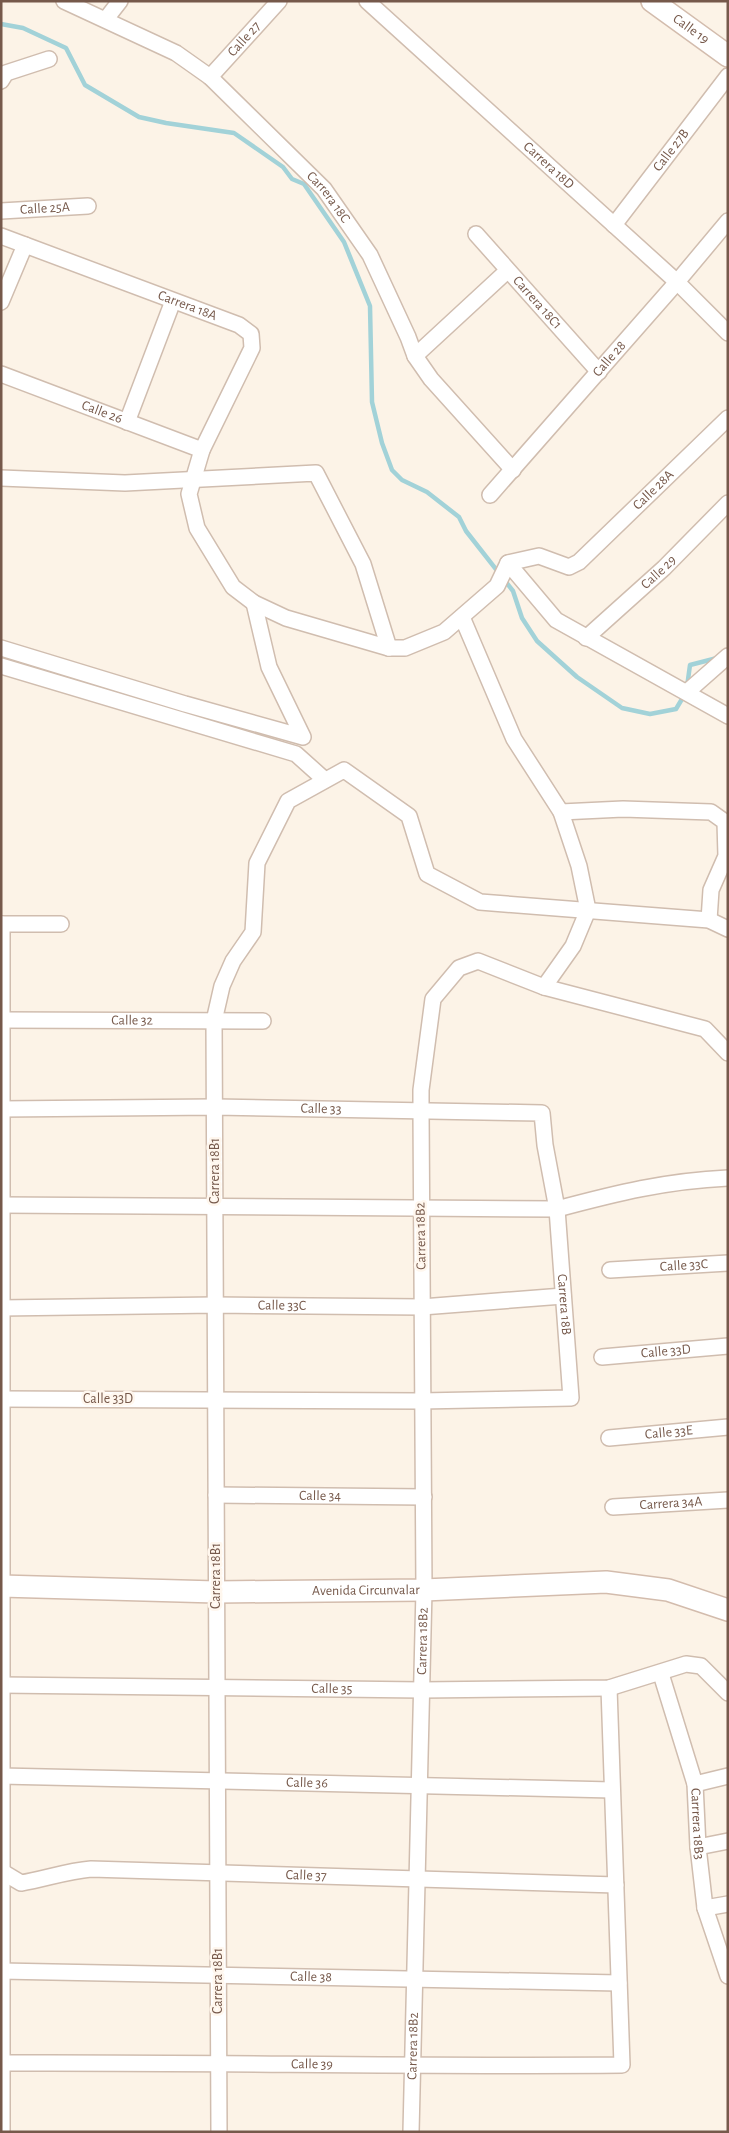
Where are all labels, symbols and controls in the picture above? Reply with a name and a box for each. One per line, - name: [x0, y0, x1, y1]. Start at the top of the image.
- street label: Calle 19: [670, 11, 712, 47]
- street label: Calle 27: [225, 19, 264, 59]
- street label: Calle 27B: [651, 127, 692, 174]
- street label: Carrera 18D: [521, 139, 576, 192]
- street label: Carrera 18C: [304, 169, 352, 225]
- street label: Calle 25A: [20, 200, 70, 217]
- street label: Carrera 18C1: [510, 273, 564, 332]
- street label: Carrera 18A: [156, 288, 219, 323]
- street label: Calle 28: [590, 338, 629, 380]
- street label: Calle 26: [80, 398, 124, 426]
- street label: Calle 28A: [630, 467, 677, 513]
- street label: Calle 29: [638, 553, 679, 592]
- street label: Calle 32: [111, 1013, 153, 1028]
- street label: Calle 33: [300, 1102, 342, 1116]
- street label: Carrera 18B1: [208, 1138, 222, 1204]
- street label: Carrera 18B2: [413, 1202, 429, 1270]
- street label: Calle 33C: [659, 1257, 708, 1274]
- street label: Carrera 18B: [555, 1273, 573, 1336]
- street label: Calle 33C: [258, 1298, 306, 1313]
- street label: Calle 33D: [640, 1342, 691, 1361]
- street label: Calle 33D: [83, 1392, 133, 1406]
- street label: Calle 33E: [644, 1423, 693, 1442]
- street label: Calle 34: [299, 1489, 341, 1503]
- street label: Carrera 34A: [639, 1495, 703, 1512]
- street label: Carrera 18B1: [209, 1543, 223, 1609]
- street label: Avenida Circunvalar: [312, 1583, 420, 1598]
- street label: Carrera 18B2: [415, 1607, 431, 1675]
- street label: Calle 35: [311, 1682, 353, 1696]
- street label: Calle 36: [286, 1776, 328, 1790]
- street label: Carrrera 18B3: [688, 1788, 706, 1861]
- street label: Calle 37: [285, 1868, 327, 1883]
- street label: Carrera 18B1: [211, 1948, 225, 2014]
- street label: Calle 38: [290, 1970, 332, 1984]
- street label: Carrera 18B2: [405, 2012, 421, 2080]
- street label: Calle 39: [291, 2057, 333, 2072]

